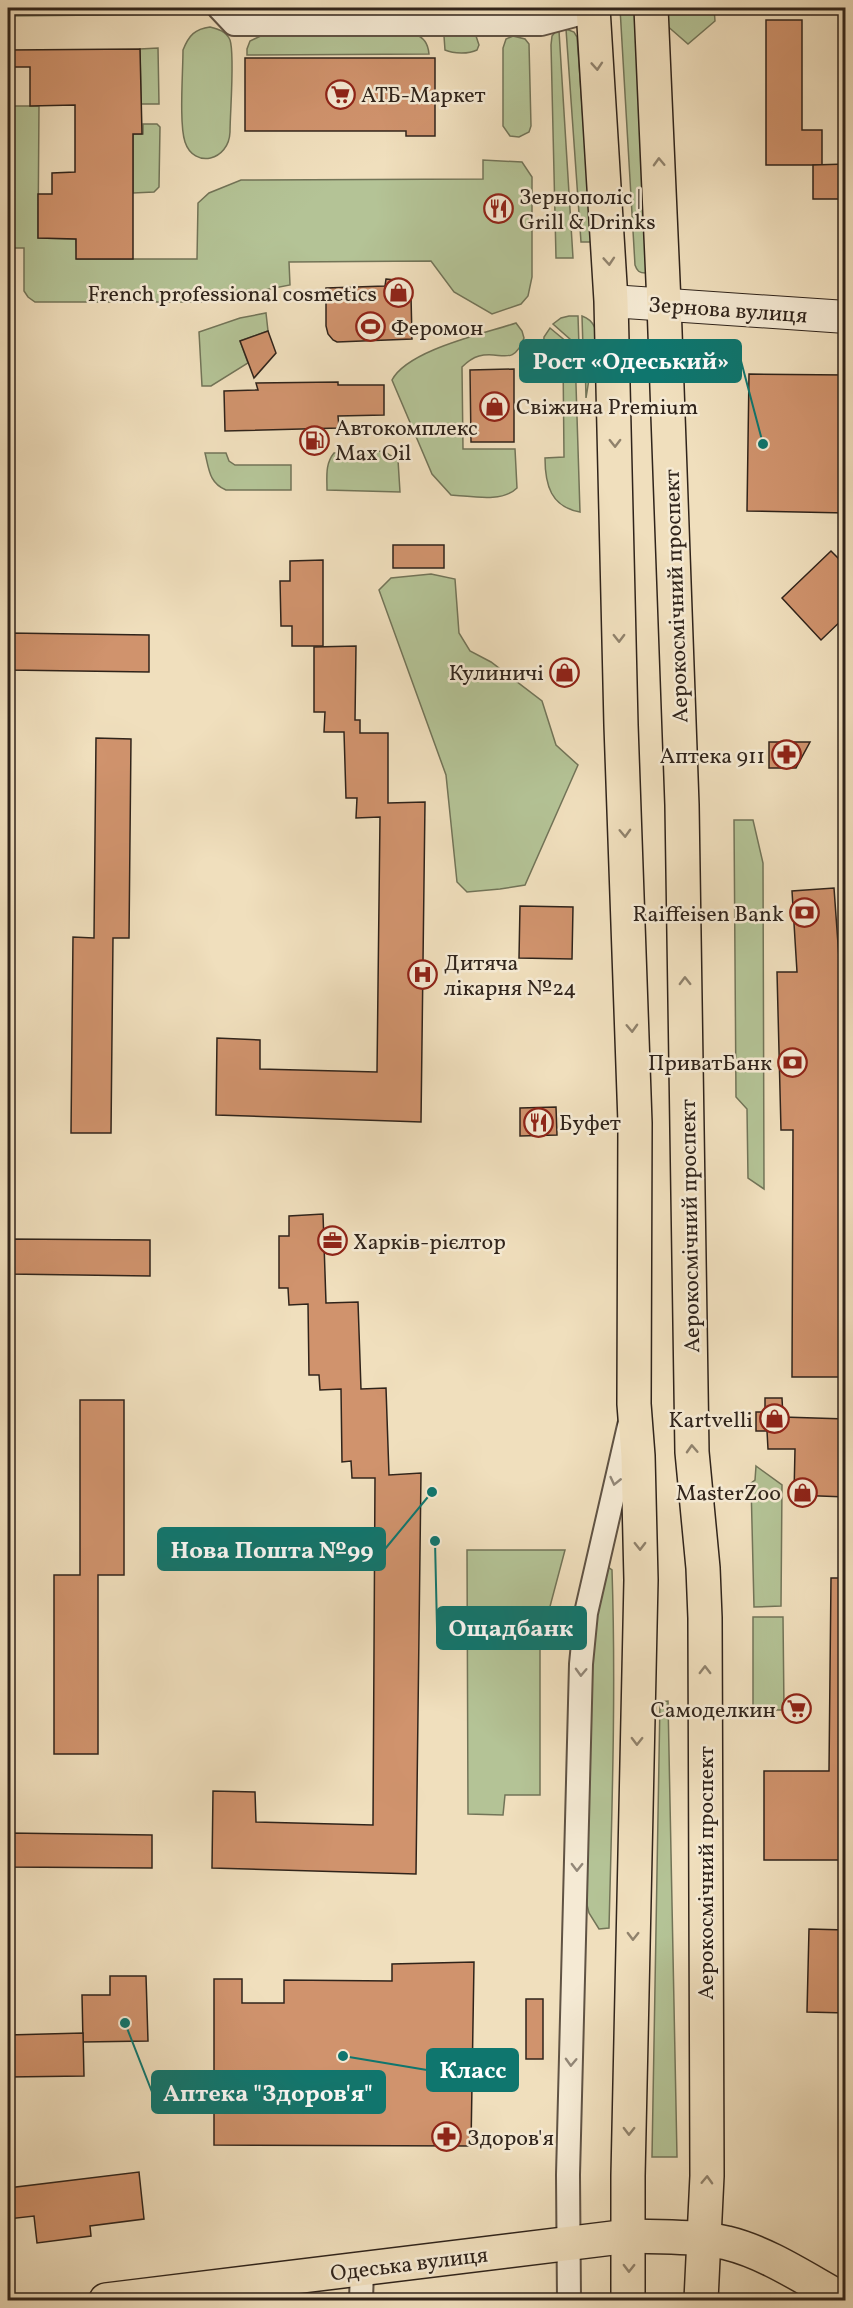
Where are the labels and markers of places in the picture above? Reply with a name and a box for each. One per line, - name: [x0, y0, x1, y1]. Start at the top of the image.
- supermarket icon: АТБ-Маркет: [324, 78, 356, 110]
- place label: АТБ-Маркет: [361, 81, 486, 112]
- place label: Зернополіс | Grill & Drinks: [519, 183, 656, 239]
- restaurant icon: Зернополіс | Grill & Drinks: [482, 193, 514, 225]
- shop icon: French professional cosmetics: [382, 277, 414, 309]
- place label: French professional cosmetics: [88, 280, 377, 311]
- sports icon: Феромон: [354, 311, 386, 343]
- place label: Феромон: [391, 314, 483, 345]
- callout: Рост «Одеський»: [520, 340, 741, 382]
- shop icon: Свіжина Premium: [479, 390, 511, 422]
- place label: Свіжина Premium: [516, 393, 698, 424]
- place label: Автокомплекс Max Oil: [335, 414, 478, 470]
- fuel station icon: Автокомплекс Max Oil: [298, 424, 330, 456]
- shop icon: Кулиничі: [549, 656, 581, 688]
- place label: Кулиничі: [449, 659, 544, 690]
- pharmacy icon: Аптека 911: [770, 739, 802, 771]
- place label: Аптека 911: [660, 742, 765, 773]
- bank icon: Raiffeisen Bank: [789, 897, 821, 929]
- place label: Raiffeisen Bank: [633, 900, 784, 931]
- place label: Дитяча лікарня №24: [444, 949, 577, 1005]
- hospital icon: Дитяча лікарня №24: [407, 959, 439, 991]
- bank icon: ПриватБанк: [777, 1046, 809, 1078]
- place label: ПриватБанк: [648, 1049, 772, 1080]
- restaurant icon: Буфет: [522, 1106, 554, 1138]
- place label: Буфет: [559, 1109, 621, 1140]
- office icon: Харків-рієлтор: [316, 1225, 348, 1257]
- place label: Харків-рієлтор: [353, 1228, 506, 1259]
- shop icon: Kartvelli: [758, 1403, 790, 1435]
- place label: Kartvelli: [669, 1406, 753, 1437]
- shop icon: MasterZoo: [786, 1476, 818, 1508]
- place label: MasterZoo: [676, 1479, 781, 1510]
- callout: Нова Пошта №99: [158, 1528, 385, 1570]
- callout: Ощадбанк: [437, 1607, 586, 1649]
- supermarket icon: Самоделкин: [781, 1693, 813, 1725]
- place label: Самоделкин: [650, 1696, 776, 1727]
- callout: Класс: [427, 2049, 518, 2091]
- callout: Аптека "Здоров'я": [152, 2071, 385, 2113]
- pharmacy icon: Здоров'я: [430, 2121, 462, 2153]
- place label: Здоров'я: [467, 2124, 554, 2155]

